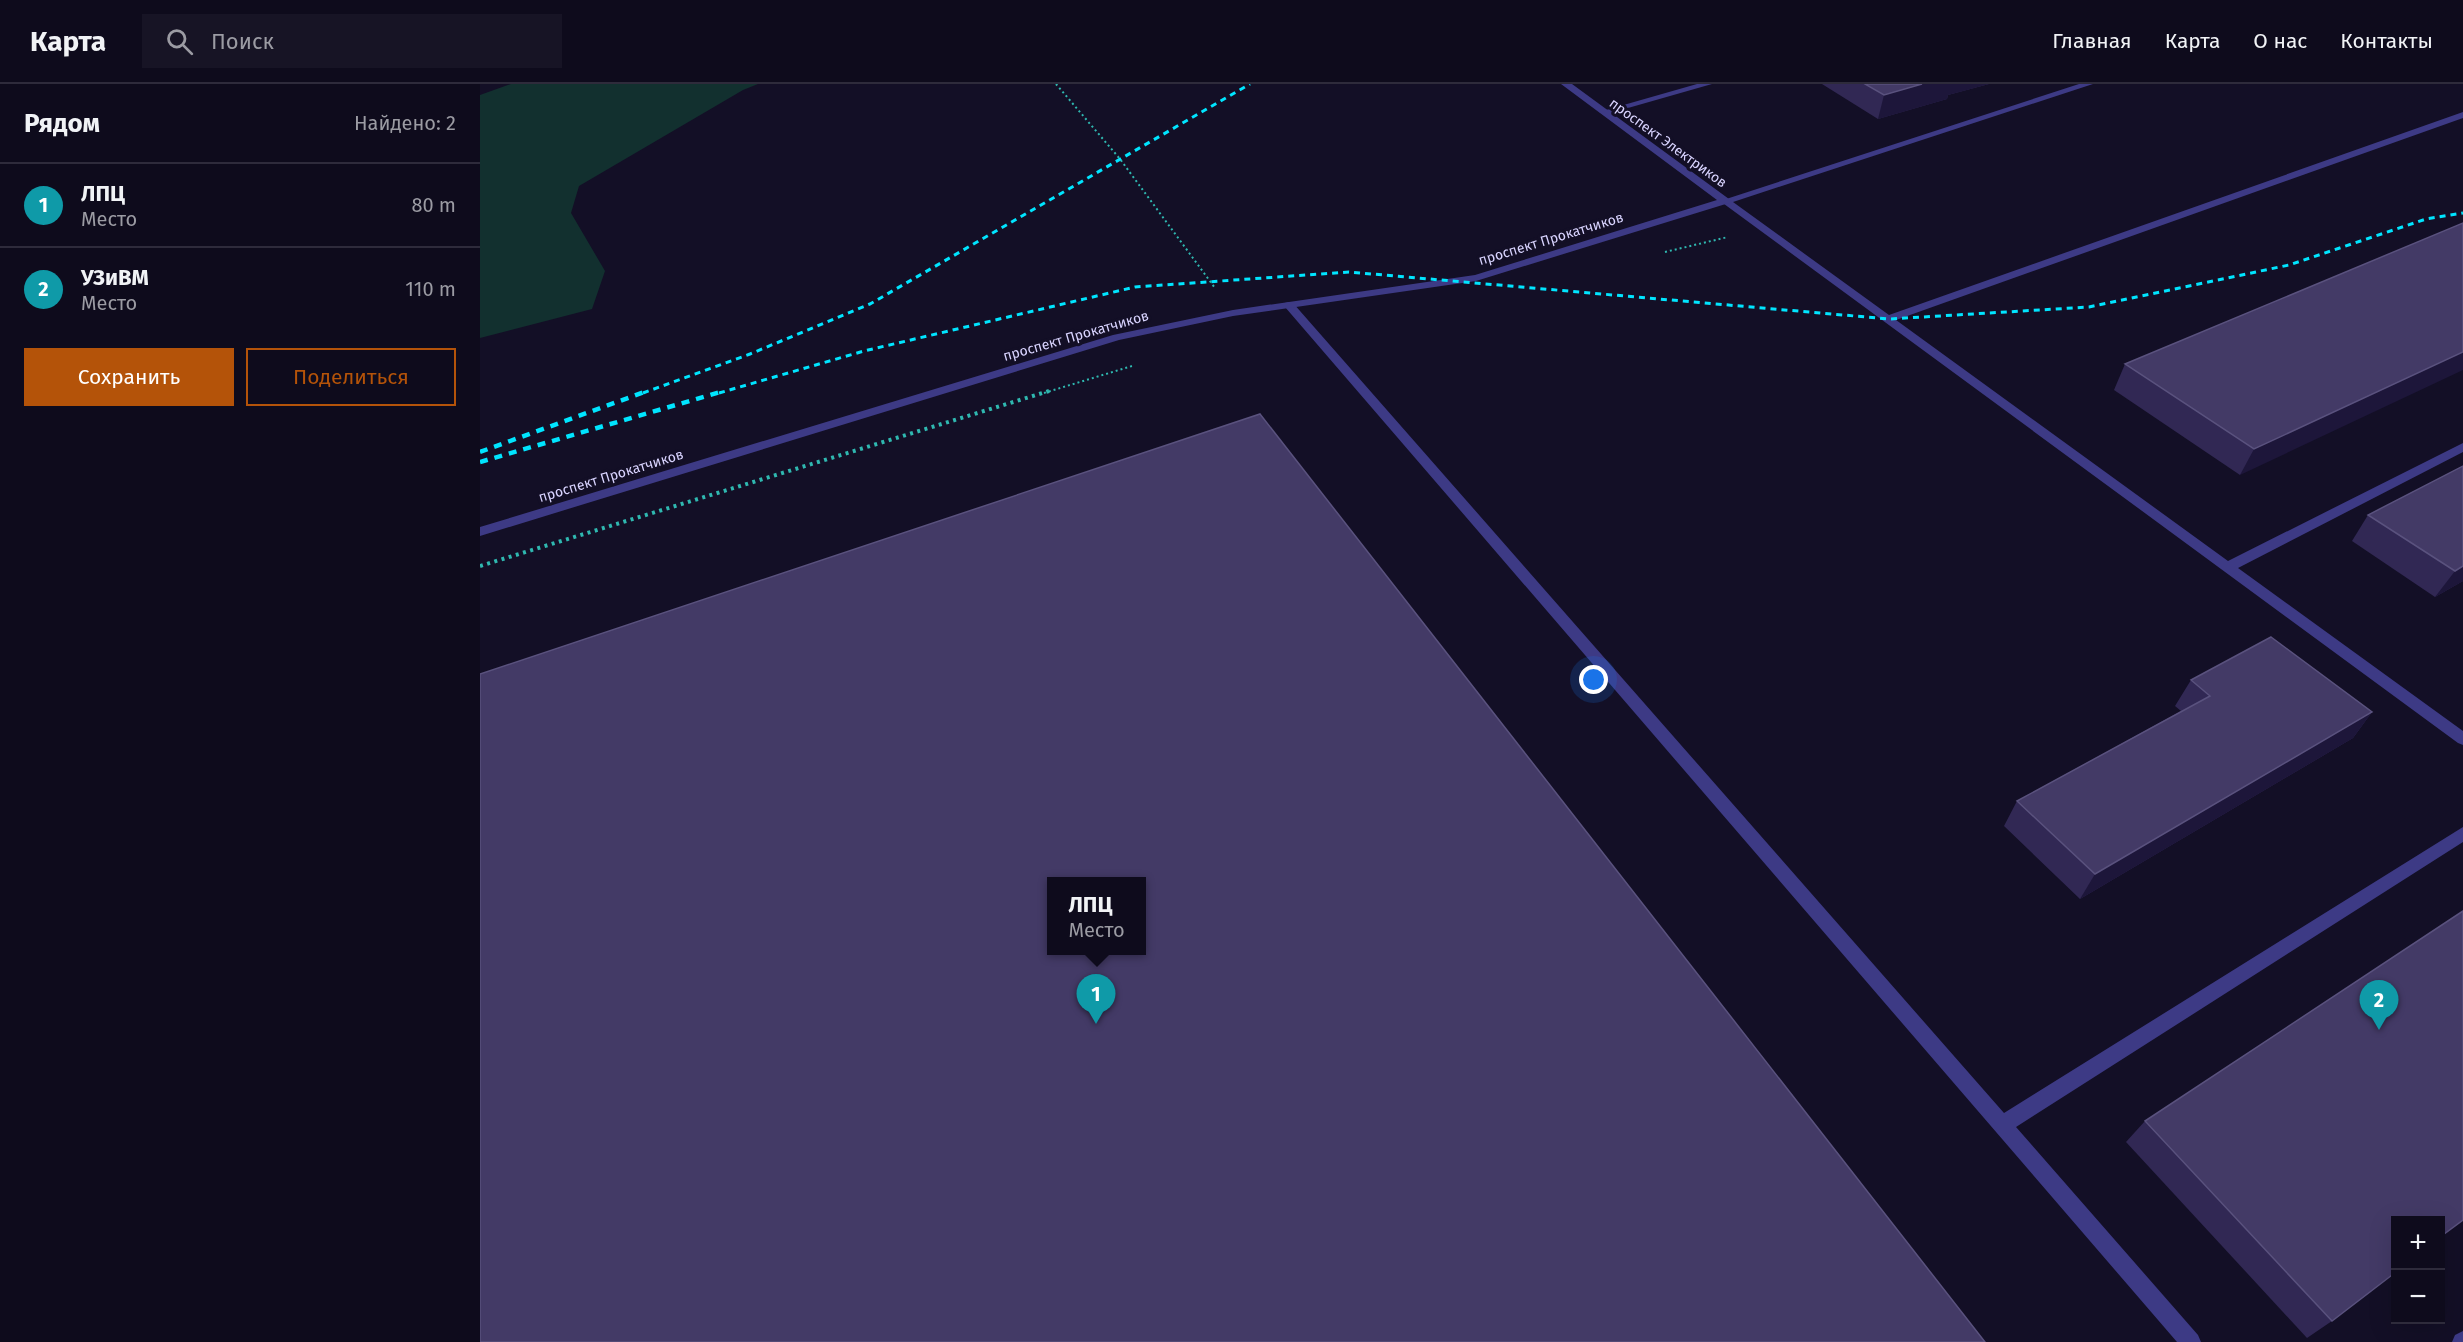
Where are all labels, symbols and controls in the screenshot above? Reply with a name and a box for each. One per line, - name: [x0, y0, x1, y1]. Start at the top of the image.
- search box: [142, 14, 562, 68]
- text: Карта: [30, 25, 106, 58]
- icon: search: [163, 25, 196, 58]
- text: Поиск: [211, 28, 274, 55]
- text: Главная: [2052, 28, 2132, 54]
- text: Карта: [2165, 28, 2220, 54]
- text: О нас: [2253, 28, 2307, 54]
- text: Контакты: [2340, 28, 2433, 54]
- street label: проспект Электриков: [1606, 95, 1730, 191]
- text: Рядом: [24, 108, 100, 139]
- text: Найдено: 2: [354, 111, 456, 135]
- text: ЛПЦ: [81, 180, 125, 207]
- text: 1: [39, 193, 48, 217]
- text: 80 m: [411, 193, 456, 217]
- text: Место: [81, 207, 137, 231]
- street label: проспект Прокатчиков: [1476, 209, 1626, 269]
- text: УЗиВМ: [81, 264, 149, 291]
- text: 2: [38, 277, 49, 301]
- text: 110 m: [405, 277, 456, 301]
- text: Место: [81, 291, 137, 315]
- street label: проспект Прокатчиков: [1001, 307, 1151, 365]
- button: Сохранить: [24, 348, 234, 406]
- button: Поделиться: [246, 348, 456, 406]
- street label: проспект Прокатчиков: [536, 446, 686, 506]
- your location: [1579, 665, 1608, 694]
- popup: [1047, 877, 1146, 955]
- text: ЛПЦ: [1068, 891, 1113, 918]
- text: Место: [1068, 918, 1125, 942]
- pin: 1: [1076, 974, 1116, 1024]
- pin: 2: [2360, 980, 2398, 1030]
- map controls: [2391, 1216, 2445, 1324]
- button: +: [2391, 1216, 2445, 1270]
- button: −: [2391, 1270, 2445, 1324]

